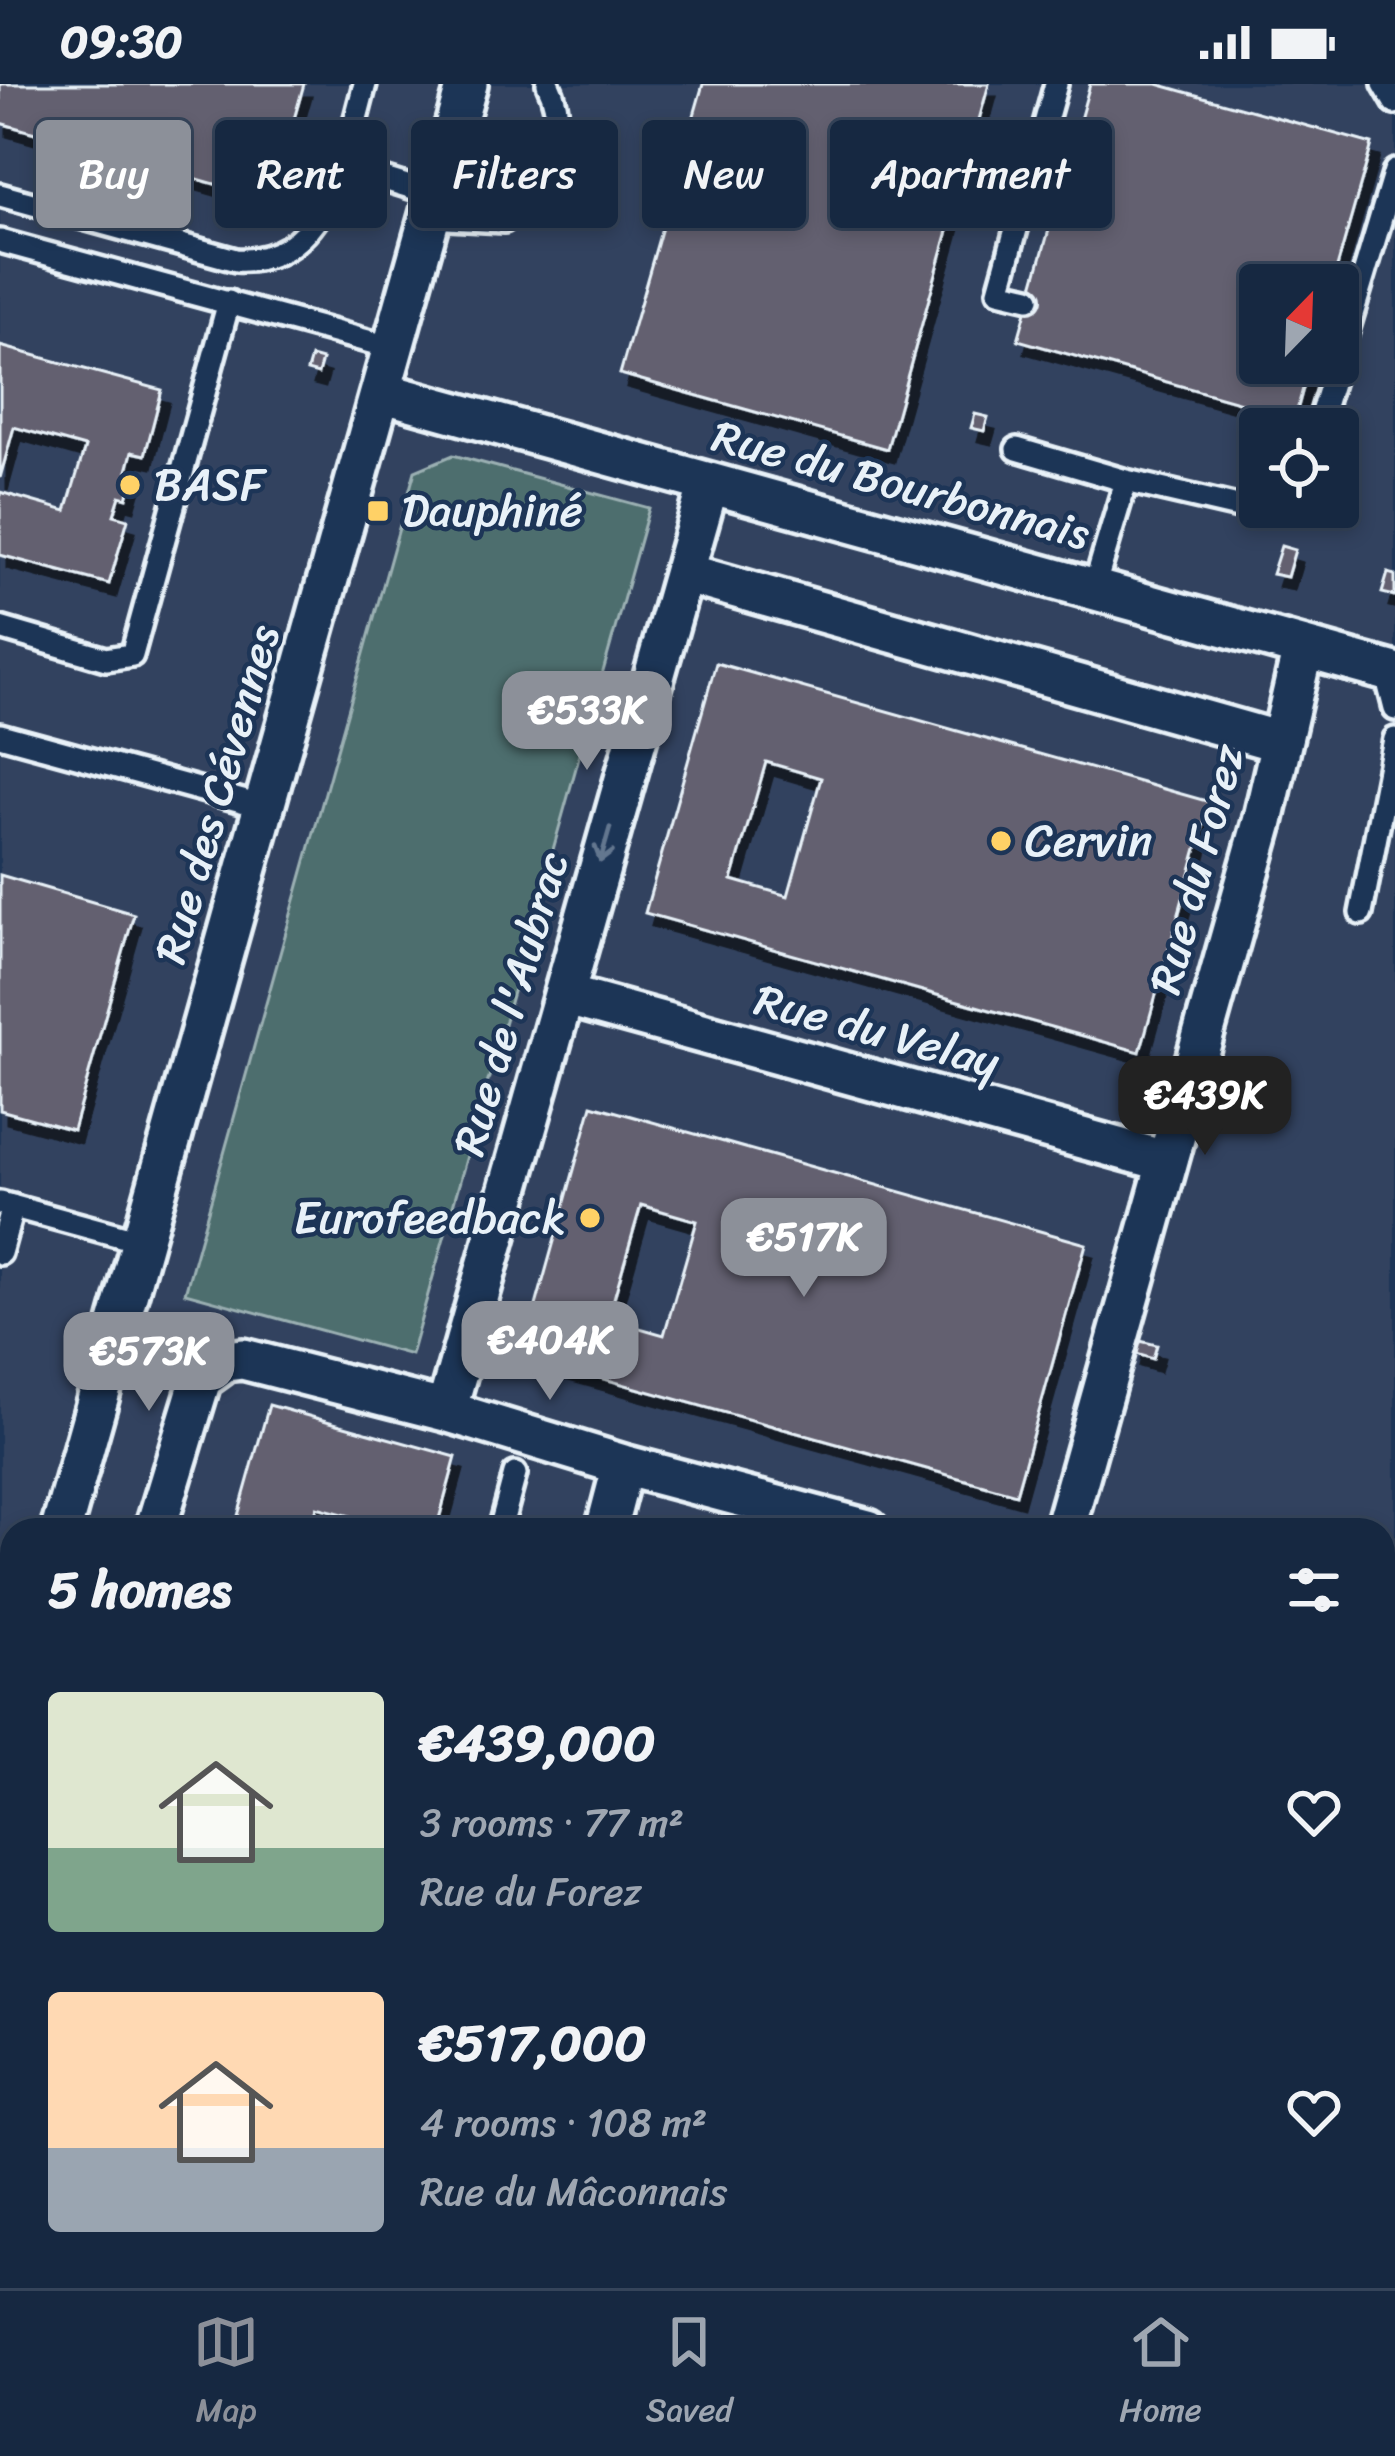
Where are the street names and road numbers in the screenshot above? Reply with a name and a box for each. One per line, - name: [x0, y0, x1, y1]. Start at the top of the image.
- street label: Rue du Bourbonnais: [703, 396, 1099, 574]
- street label: Rue des Cévennes: [130, 615, 304, 973]
- street label: Rue du Forez: [1125, 734, 1269, 1003]
- street label: Rue de l'Aubrac: [429, 841, 593, 1165]
- street label: Rue du Velay: [746, 960, 1009, 1102]

